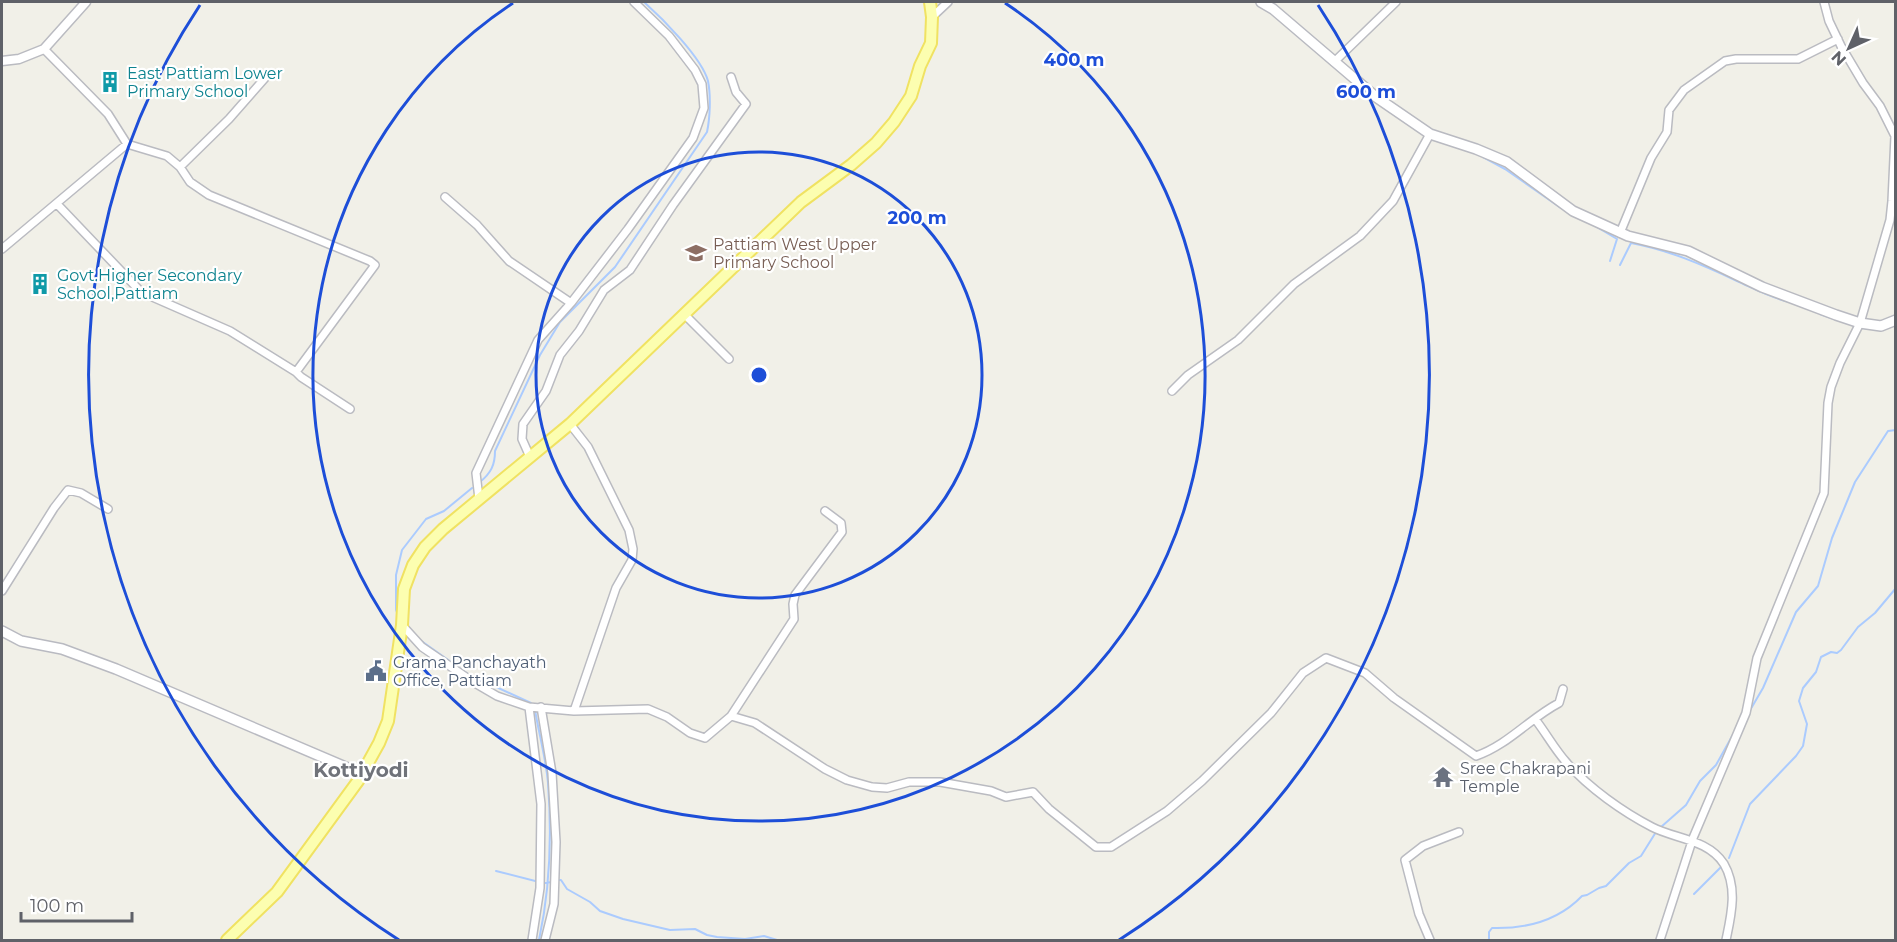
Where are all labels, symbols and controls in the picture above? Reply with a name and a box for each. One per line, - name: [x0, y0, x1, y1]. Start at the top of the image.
- north arrow: [1819, 18, 1879, 78]
- text: N: [1827, 47, 1850, 70]
- text: 400 m: [1044, 49, 1104, 71]
- place label: East Pattiam Lower Primary School: [127, 64, 283, 101]
- building icon: East Pattiam Lower Primary School: [98, 70, 122, 94]
- text: 600 m: [1336, 81, 1396, 103]
- text: 200 m: [887, 207, 947, 229]
- place label: Pattiam West Upper Primary School: [713, 235, 877, 272]
- school or university icon: Pattiam West Upper Primary School: [684, 241, 708, 265]
- place label: Govt.Higher Secondary School,Pattiam: [57, 266, 242, 303]
- building icon: Govt.Higher Secondary School,Pattiam: [28, 272, 52, 296]
- centre of rings: [749, 365, 769, 385]
- place label: Grama Panchayath Office, Pattiam: [393, 653, 547, 690]
- public building icon: Grama Panchayath Office, Pattiam: [364, 659, 388, 683]
- district label: Kottiyodi: [313, 758, 409, 782]
- place label: Sree Chakrapani Temple: [1460, 759, 1591, 796]
- temple icon: Sree Chakrapani Temple: [1431, 765, 1455, 789]
- scale bar: [21, 885, 132, 923]
- text: 100 m: [30, 895, 84, 917]

